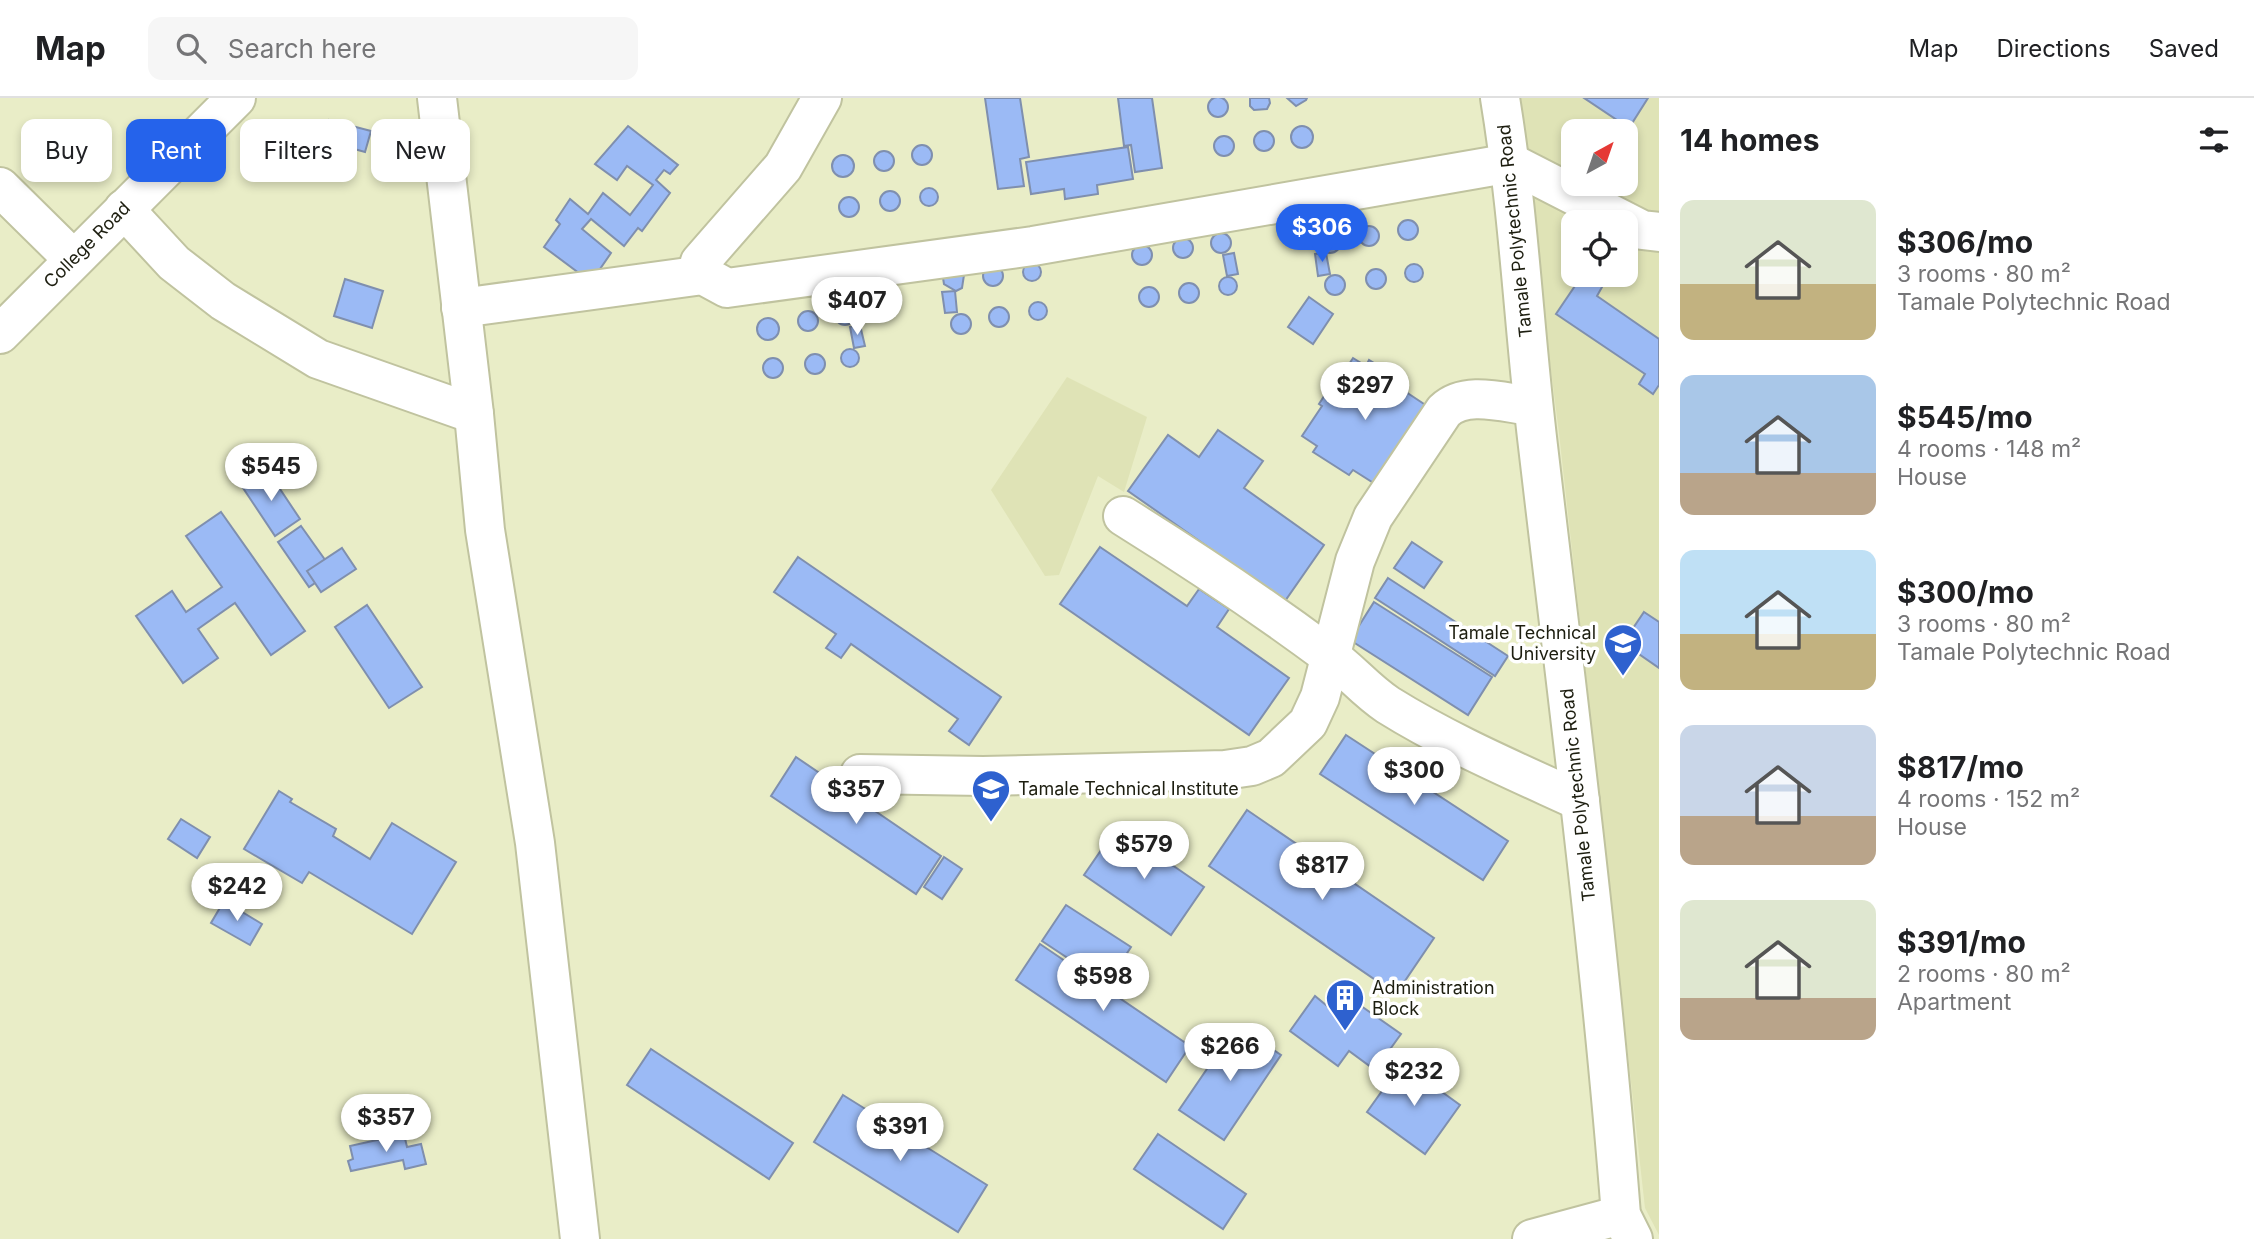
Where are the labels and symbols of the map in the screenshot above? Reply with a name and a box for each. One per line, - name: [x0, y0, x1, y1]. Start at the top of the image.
- north arrow: [1561, 119, 1638, 196]
- street label: Tamale Polytechnic Road: [1493, 123, 1536, 339]
- street label: College Road: [39, 197, 134, 292]
- pin: $306: [1281, 204, 1363, 264]
- pin: $407: [816, 278, 898, 337]
- pin: $297: [1324, 362, 1406, 422]
- pin: $545: [230, 444, 312, 503]
- place label: Tamale Technical University: [1448, 622, 1596, 664]
- school or university icon: Tamale Technical University: [1602, 622, 1644, 677]
- street label: Tamale Polytechnic Road: [1556, 687, 1599, 903]
- pin: $300: [1373, 748, 1455, 807]
- pin: $357: [815, 766, 897, 826]
- school or university icon: Tamale Technical Institute: [970, 768, 1012, 823]
- place label: Tamale Technical Institute: [1018, 778, 1239, 799]
- pin: $579: [1103, 822, 1185, 881]
- pin: $817: [1281, 842, 1363, 902]
- pin: $242: [196, 864, 278, 923]
- pin: $598: [1062, 954, 1144, 1013]
- building icon: Administration Block: [1324, 977, 1366, 1032]
- place label: Administration Block: [1372, 977, 1495, 1019]
- pin: $266: [1189, 1024, 1271, 1083]
- pin: $232: [1373, 1048, 1455, 1108]
- pin: $357: [345, 1094, 427, 1154]
- pin: $391: [859, 1104, 941, 1163]

